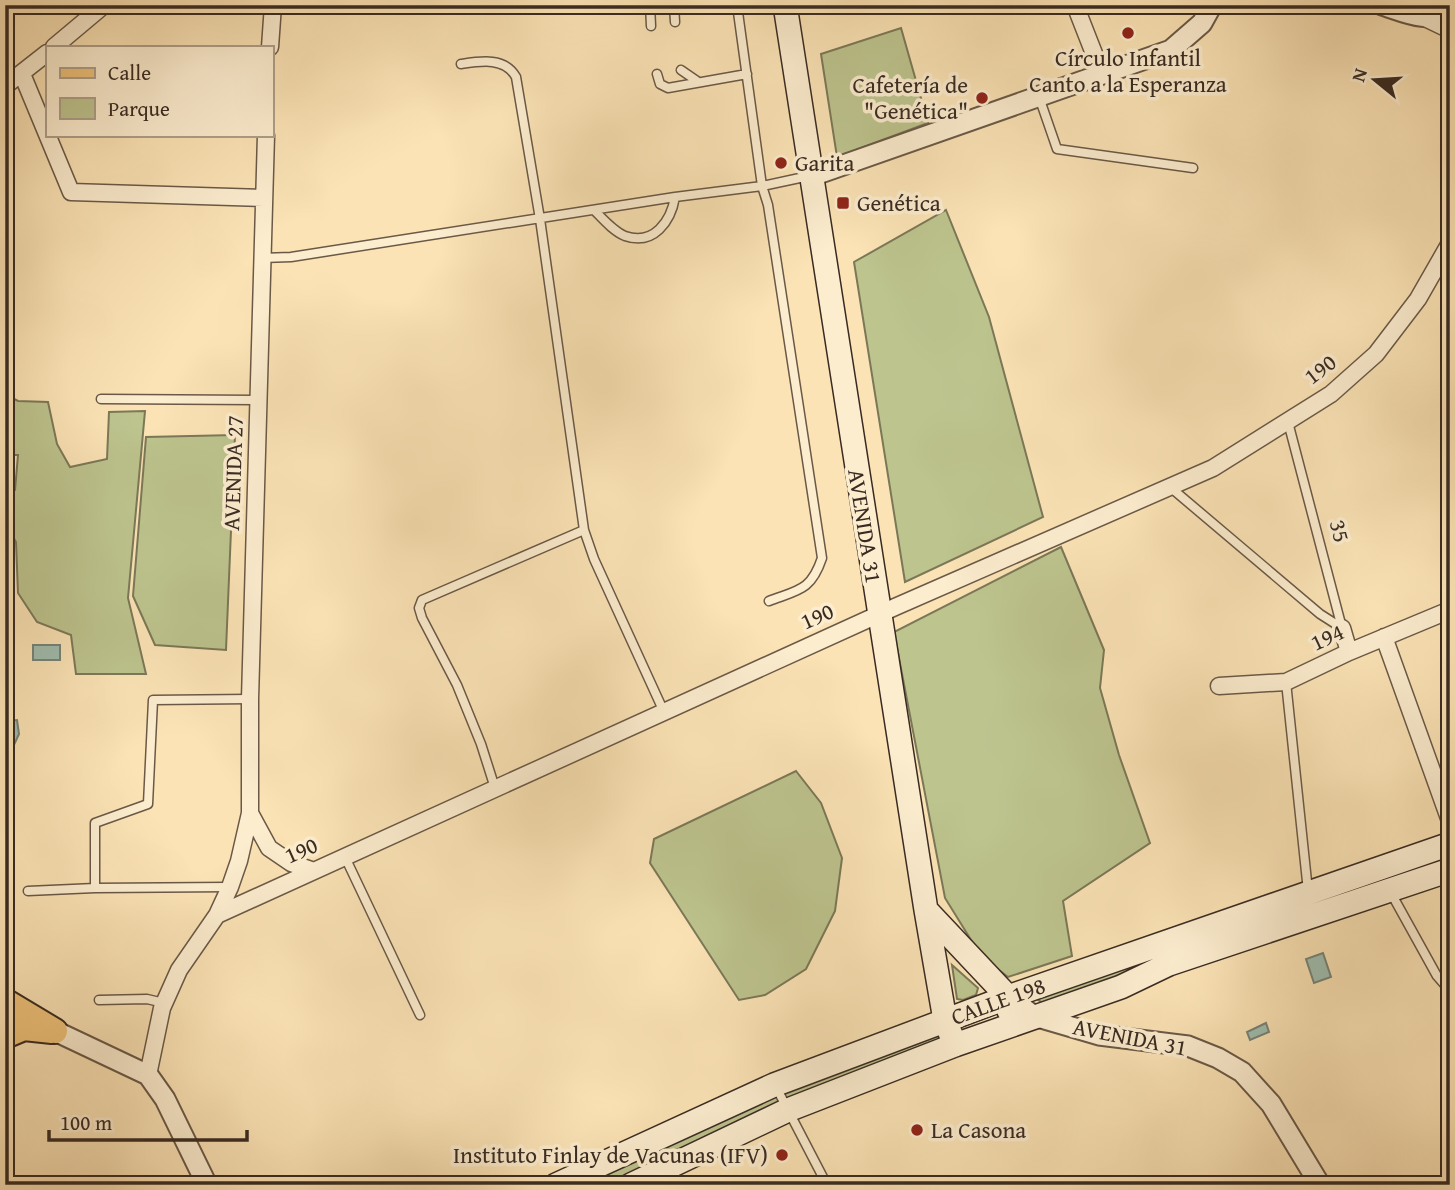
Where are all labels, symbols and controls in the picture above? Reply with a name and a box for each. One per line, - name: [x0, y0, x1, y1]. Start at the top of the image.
- marker: Círculo Infantil Canto a la Esperanza: [1120, 25, 1136, 41]
- place label: Círculo Infantil Canto a la Esperanza: [1029, 41, 1227, 100]
- legend: [46, 46, 273, 136]
- north arrow: [1340, 46, 1410, 116]
- text: Calle: [108, 57, 151, 88]
- text: N: [1344, 64, 1374, 85]
- place label: Cafetería de "Genética": [853, 68, 968, 127]
- marker: Cafetería de "Genética": [974, 90, 990, 106]
- text: Parque: [108, 93, 170, 124]
- place label: Garita: [795, 146, 854, 179]
- marker: Garita: [773, 155, 789, 171]
- place label: Genética: [857, 186, 941, 219]
- marker: Genética: [835, 195, 851, 211]
- street label: 190: [1296, 345, 1343, 392]
- street label: AVENIDA 27: [214, 415, 251, 531]
- street label: AVENIDA 31: [840, 466, 891, 586]
- street label: 35: [1322, 516, 1359, 546]
- street label: 190: [795, 594, 839, 637]
- street label: 194: [1305, 615, 1349, 659]
- street label: 190: [279, 828, 323, 871]
- street label: CALLE 198: [946, 968, 1050, 1033]
- street label: AVENIDA 31: [1070, 1009, 1190, 1064]
- scale bar: [49, 1099, 247, 1143]
- text: 100 m: [60, 1107, 112, 1138]
- place label: La Casona: [931, 1113, 1026, 1146]
- marker: La Casona: [909, 1122, 925, 1138]
- place label: Instituto Finlay de Vacunas (IFV): [453, 1138, 768, 1171]
- marker: Instituto Finlay de Vacunas (IFV): [774, 1147, 790, 1163]

